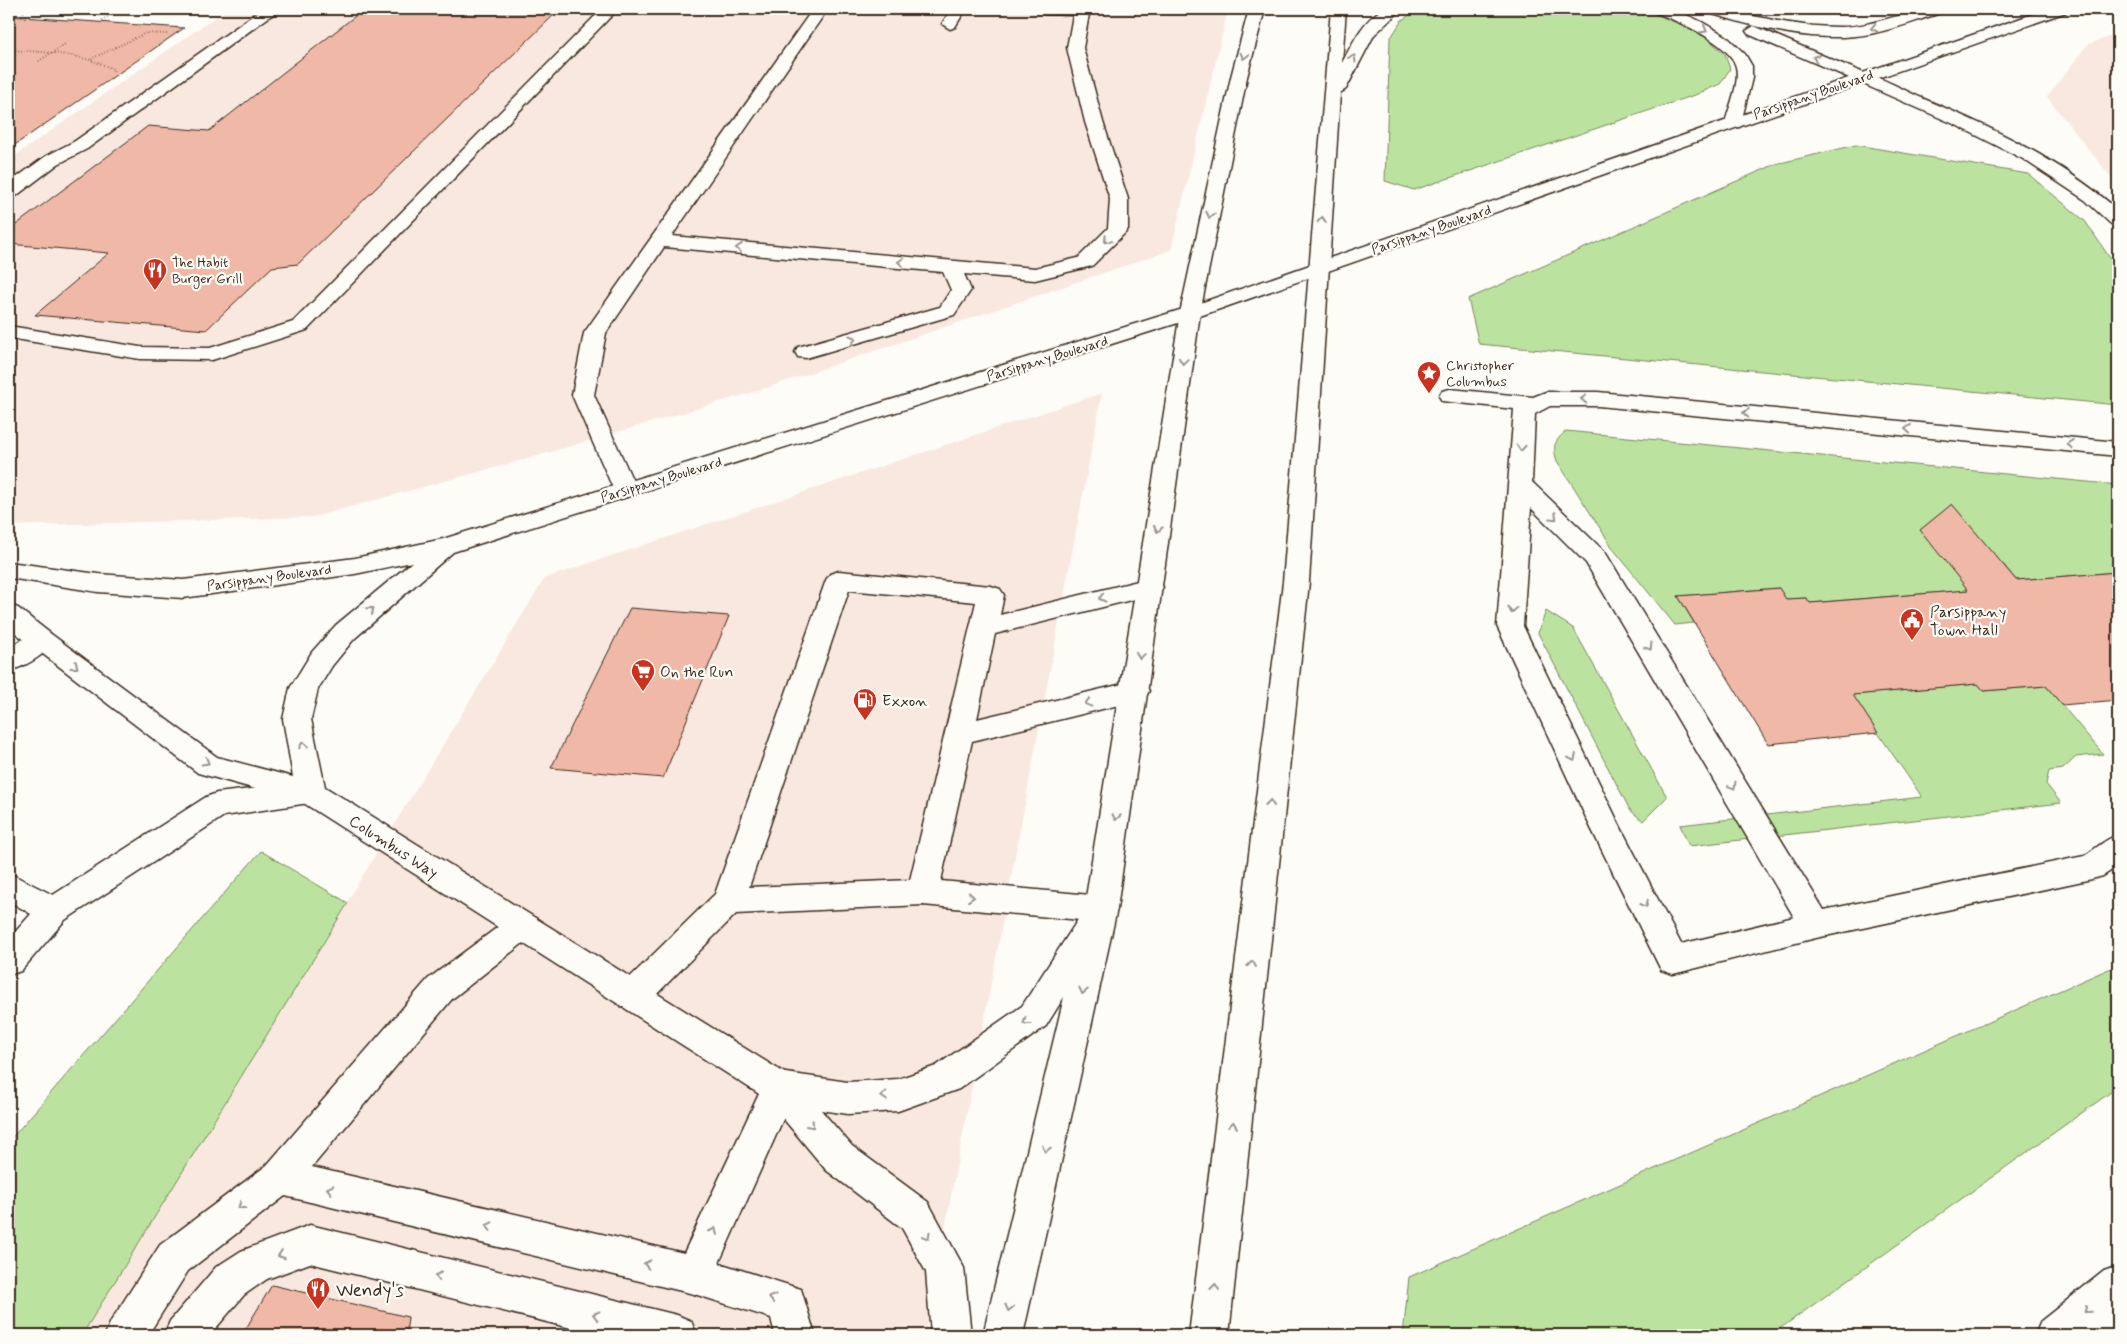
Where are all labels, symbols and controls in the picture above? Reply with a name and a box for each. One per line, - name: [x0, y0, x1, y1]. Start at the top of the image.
- one-way arrow: [1870, 22, 1879, 33]
- one-way arrow: [1698, 24, 1707, 34]
- one-way arrow: [1240, 51, 1250, 59]
- one-way arrow: [1812, 53, 1821, 64]
- one-way arrow: [1347, 55, 1357, 64]
- street label: Parsippany Boulevard: [1751, 66, 1876, 124]
- street label: Parsippany Boulevard: [1369, 201, 1494, 259]
- one-way arrow: [1205, 210, 1216, 219]
- one-way arrow: [1317, 216, 1328, 224]
- one-way arrow: [1104, 234, 1113, 243]
- one-way arrow: [735, 243, 743, 254]
- place label: The Habit Burger Grill: [172, 254, 242, 289]
- restaurant icon: The Habit Burger Grill: [142, 257, 168, 291]
- one-way arrow: [897, 257, 905, 268]
- street label: Parsippany Boulevard: [984, 332, 1110, 386]
- one-way arrow: [849, 334, 857, 344]
- place label: Christopher Columbus: [1446, 357, 1514, 391]
- one-way arrow: [1178, 358, 1189, 366]
- place icon: Christopher Columbus: [1416, 360, 1442, 394]
- one-way arrow: [1580, 393, 1588, 404]
- one-way arrow: [1742, 408, 1750, 419]
- one-way arrow: [1904, 423, 1912, 434]
- one-way arrow: [2065, 439, 2073, 450]
- one-way arrow: [1515, 444, 1526, 452]
- street label: Parsippany Boulevard: [598, 453, 724, 507]
- one-way arrow: [1548, 511, 1557, 520]
- one-way arrow: [1154, 525, 1164, 533]
- street label: Parsippany Boulevard: [206, 560, 333, 596]
- one-way arrow: [1099, 593, 1107, 603]
- place label: Parsippany Town Hall: [1930, 602, 2006, 641]
- one-way arrow: [365, 606, 374, 615]
- one-way arrow: [1507, 607, 1518, 615]
- public building icon: Parsippany Town Hall: [1899, 607, 1925, 641]
- one-way arrow: [1643, 641, 1653, 650]
- one-way arrow: [1135, 653, 1146, 661]
- supermarket icon: On the Run: [630, 658, 656, 692]
- one-way arrow: [69, 660, 78, 668]
- place label: On the Run: [660, 662, 733, 683]
- fuel station icon: Exxon: [852, 687, 878, 721]
- place label: Exxon: [882, 691, 928, 712]
- one-way arrow: [1083, 697, 1092, 708]
- one-way arrow: [298, 741, 308, 750]
- one-way arrow: [1566, 753, 1577, 762]
- one-way arrow: [200, 755, 209, 765]
- one-way arrow: [1726, 781, 1736, 790]
- one-way arrow: [1264, 798, 1275, 806]
- street label: Columbus Way: [345, 811, 442, 884]
- one-way arrow: [1111, 813, 1121, 821]
- one-way arrow: [967, 891, 975, 902]
- one-way arrow: [1639, 899, 1649, 908]
- one-way arrow: [1246, 960, 1257, 968]
- one-way arrow: [1078, 986, 1089, 995]
- one-way arrow: [1022, 1016, 1032, 1025]
- one-way arrow: [880, 1090, 888, 1101]
- one-way arrow: [805, 1119, 813, 1128]
- one-way arrow: [1227, 1121, 1238, 1129]
- one-way arrow: [1041, 1145, 1052, 1154]
- one-way arrow: [326, 1184, 335, 1195]
- one-way arrow: [238, 1200, 247, 1209]
- one-way arrow: [484, 1221, 493, 1232]
- one-way arrow: [708, 1227, 719, 1236]
- one-way arrow: [921, 1230, 931, 1239]
- one-way arrow: [277, 1249, 286, 1259]
- one-way arrow: [642, 1259, 651, 1270]
- one-way arrow: [433, 1271, 442, 1282]
- restaurant icon: Wendy's: [305, 1276, 331, 1310]
- place label: Wendy's: [336, 1278, 405, 1304]
- one-way arrow: [1209, 1283, 1220, 1291]
- one-way arrow: [768, 1294, 777, 1304]
- one-way arrow: [1004, 1303, 1015, 1312]
- one-way arrow: [2083, 1304, 2092, 1313]
- one-way arrow: [591, 1310, 600, 1321]

